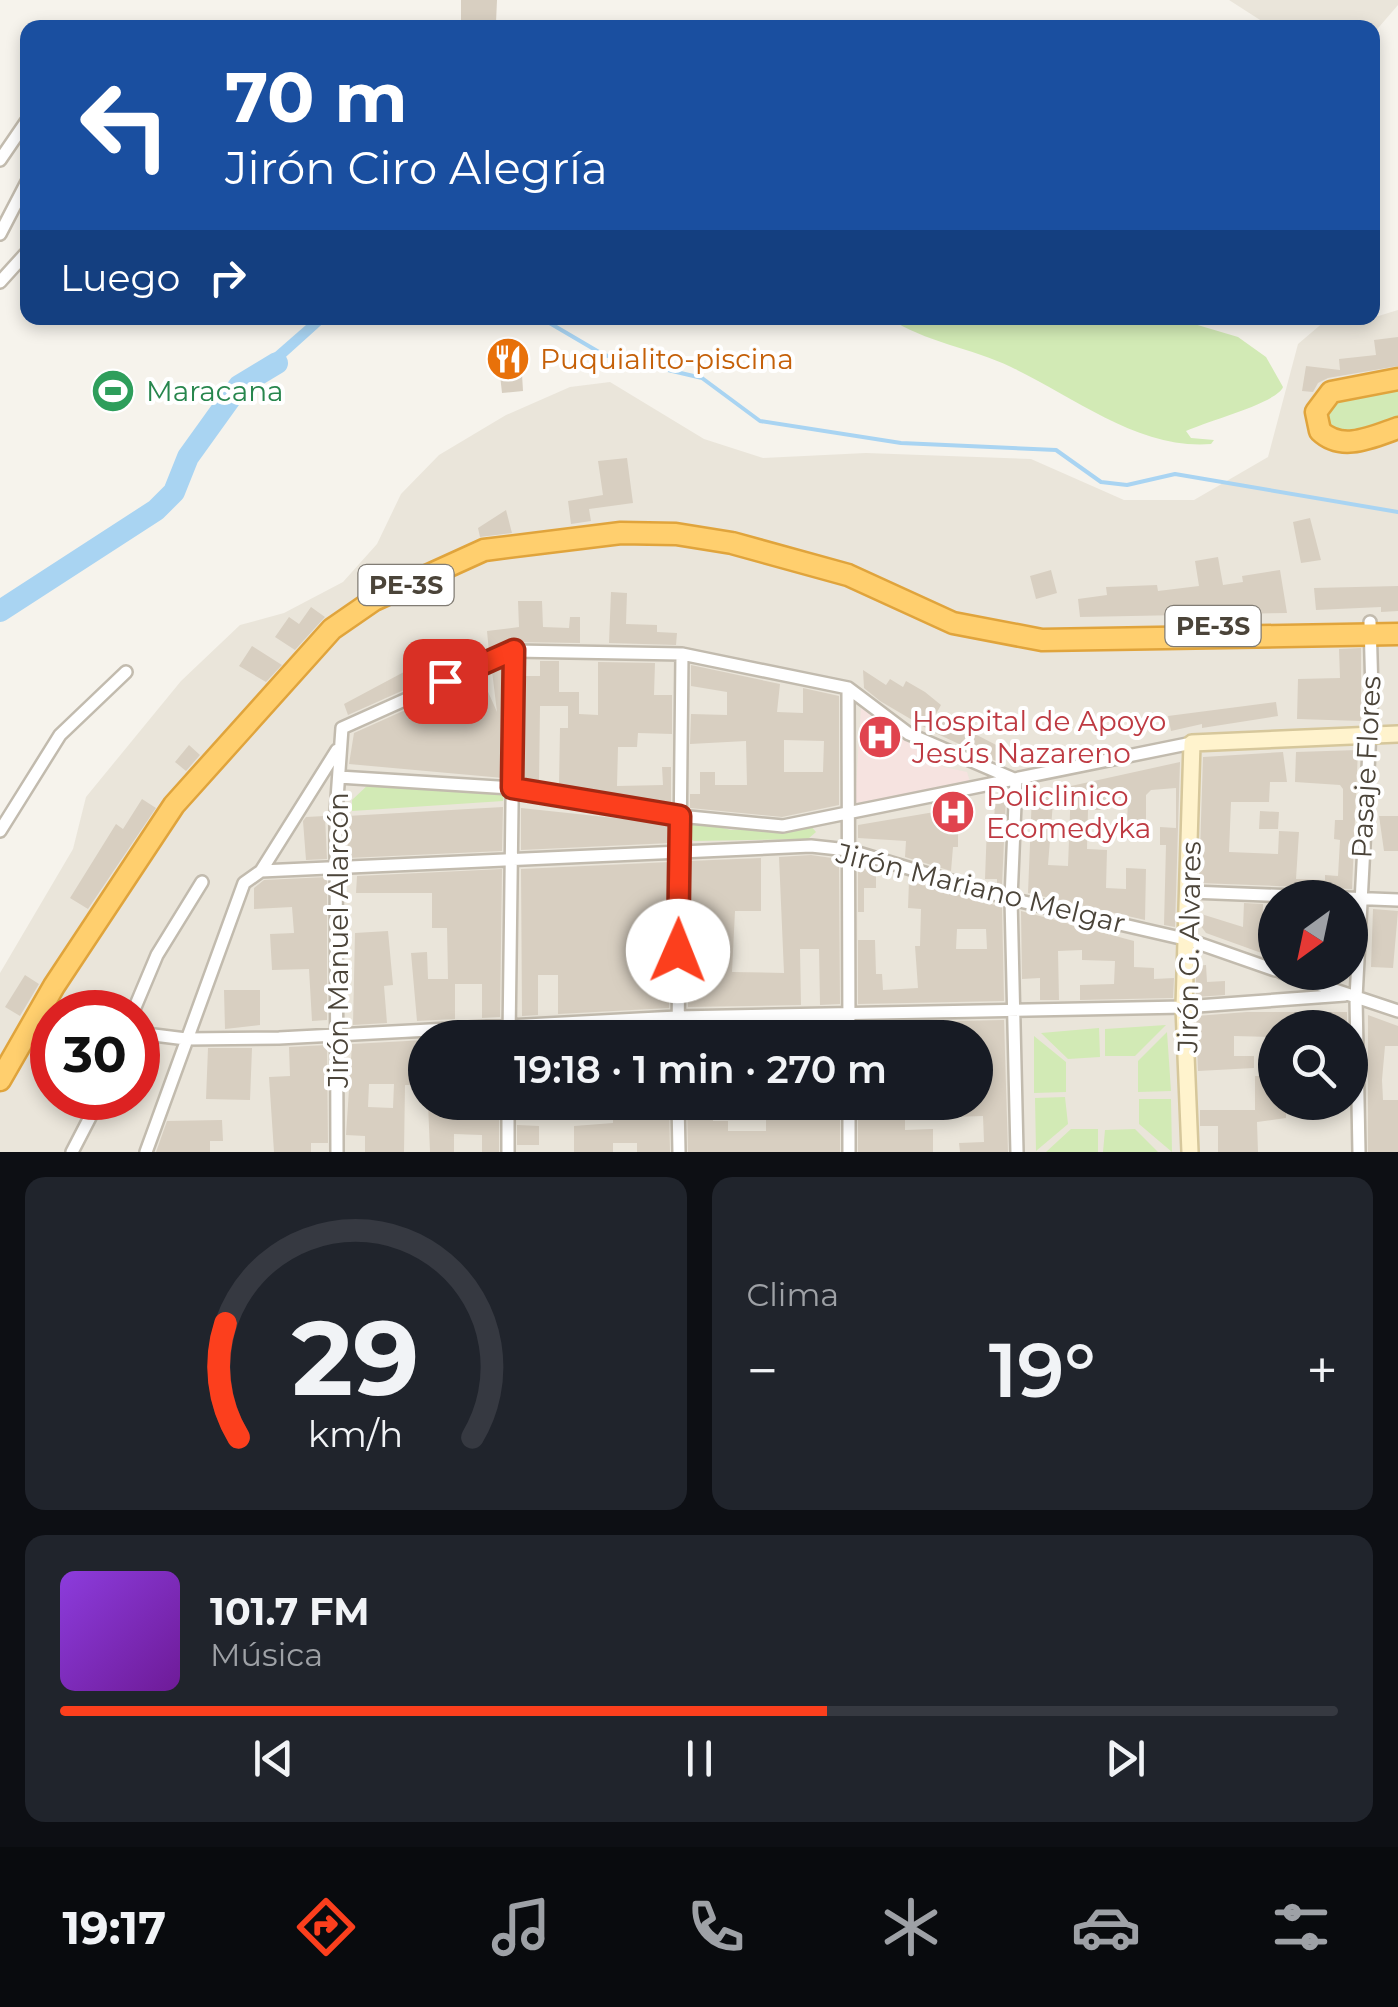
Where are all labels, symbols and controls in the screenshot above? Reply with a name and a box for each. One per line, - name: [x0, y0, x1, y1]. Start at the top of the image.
- text: 70 m: [225, 54, 408, 140]
- icon: left: [60, 60, 190, 190]
- text: Jirón Ciro Alegría: [225, 140, 608, 195]
- icon: right: [200, 250, 255, 305]
- text: Luego: [60, 254, 180, 301]
- restaurant icon: Puquialito-piscina: [485, 336, 531, 382]
- place label: Puquialito-piscina: [540, 342, 794, 376]
- sports icon: Maracana: [90, 368, 136, 414]
- place label: Maracana: [146, 374, 284, 408]
- road number: PE-3S: [358, 565, 454, 605]
- road number: PE-3S: [1166, 606, 1260, 646]
- pin: [403, 639, 488, 724]
- icon: arrive: [418, 654, 473, 709]
- street label: Pasaje Flores: [1344, 675, 1388, 859]
- place label: Hospital de Apoyo Jesús Nazareno: [911, 704, 1166, 770]
- hospital icon: Hospital de Apoyo Jesús Nazareno: [857, 714, 903, 760]
- place label: Policlinico Ecomedyka: [986, 779, 1151, 845]
- hospital icon: Policlinico Ecomedyka: [930, 789, 976, 835]
- street label: Jirón Manuel Alarcón: [321, 792, 355, 1089]
- street label: Jirón Mariano Melgar: [832, 835, 1129, 940]
- street label: Jirón G. Alvares: [1170, 841, 1208, 1054]
- north arrow: [1258, 880, 1368, 990]
- map controls: [1258, 880, 1368, 1120]
- position arrow: [626, 899, 730, 1003]
- speed limit sign: 30: [30, 990, 160, 1120]
- button: search: [1258, 1010, 1368, 1120]
- text: 19:18 · 1 min · 270 m: [514, 1046, 887, 1093]
- text: Clima: [747, 1275, 839, 1314]
- text: 29: [292, 1294, 420, 1421]
- text: 19°: [989, 1324, 1096, 1416]
- text: −: [747, 1337, 778, 1404]
- text: +: [1306, 1337, 1338, 1404]
- text: km/h: [308, 1412, 403, 1456]
- text: 101.7 FM: [210, 1588, 370, 1635]
- text: Música: [210, 1635, 323, 1674]
- icon: previous: [246, 1731, 301, 1786]
- icon: pause: [672, 1731, 727, 1786]
- icon: next: [1098, 1731, 1153, 1786]
- icon: directions: [291, 1892, 361, 1962]
- icon: music: [486, 1892, 556, 1962]
- icon: phone: [681, 1892, 751, 1962]
- icon: climate: [876, 1892, 946, 1962]
- icon: car: [1071, 1892, 1141, 1962]
- icon: filters: [1266, 1892, 1336, 1962]
- text: 19:17: [62, 1900, 166, 1955]

